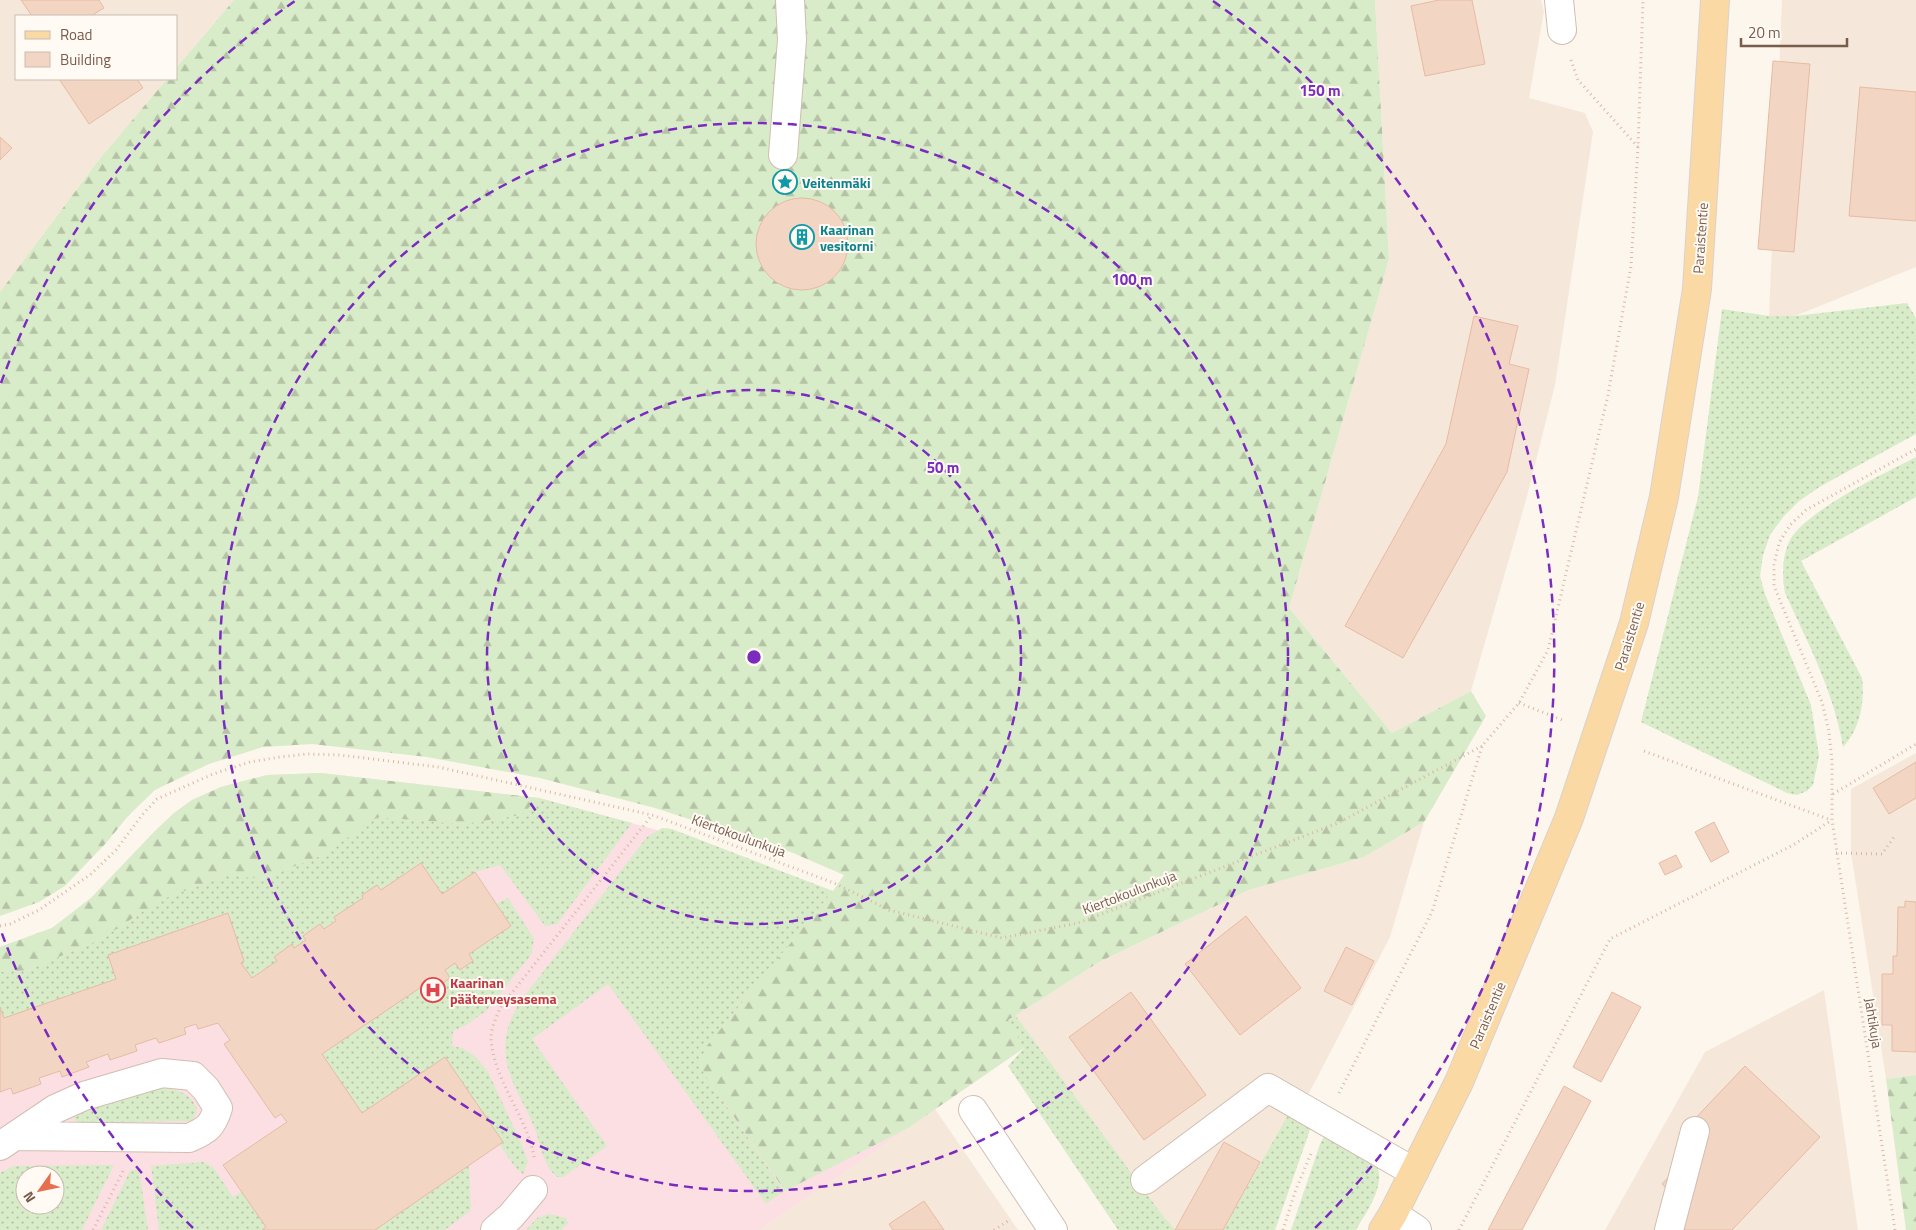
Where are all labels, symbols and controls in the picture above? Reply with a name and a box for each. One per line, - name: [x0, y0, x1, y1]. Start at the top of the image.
- legend: [15, 15, 178, 80]
- scale bar: [1741, 15, 1847, 47]
- text: 20 m: [1748, 21, 1781, 44]
- text: Road: [60, 23, 92, 46]
- text: Building: [60, 48, 111, 71]
- text: 150 m: [1299, 79, 1341, 102]
- place icon: Veitenmäki: [772, 169, 798, 195]
- place label: Veitenmäki: [802, 172, 871, 193]
- street label: Paraistentie: [1687, 202, 1713, 274]
- place label: Kaarinan vesitorni: [820, 219, 874, 256]
- building icon: Kaarinan vesitorni: [789, 224, 815, 250]
- text: 100 m: [1111, 268, 1153, 291]
- text: 50 m: [927, 456, 959, 479]
- street label: Paraistentie: [1609, 599, 1649, 673]
- centre of rings: [745, 648, 763, 666]
- street label: Kiertokoulunkuja: [689, 808, 789, 862]
- street label: Kiertokoulunkuja: [1079, 864, 1179, 920]
- place label: Kaarinan pääterveysasema: [450, 972, 557, 1009]
- hospital icon: Kaarinan pääterveysasema: [420, 977, 446, 1003]
- street label: Paraistentie: [1463, 978, 1511, 1052]
- street label: Jahtikuja: [1860, 996, 1888, 1050]
- north arrow: [15, 1165, 65, 1215]
- text: N: [17, 1188, 40, 1207]

